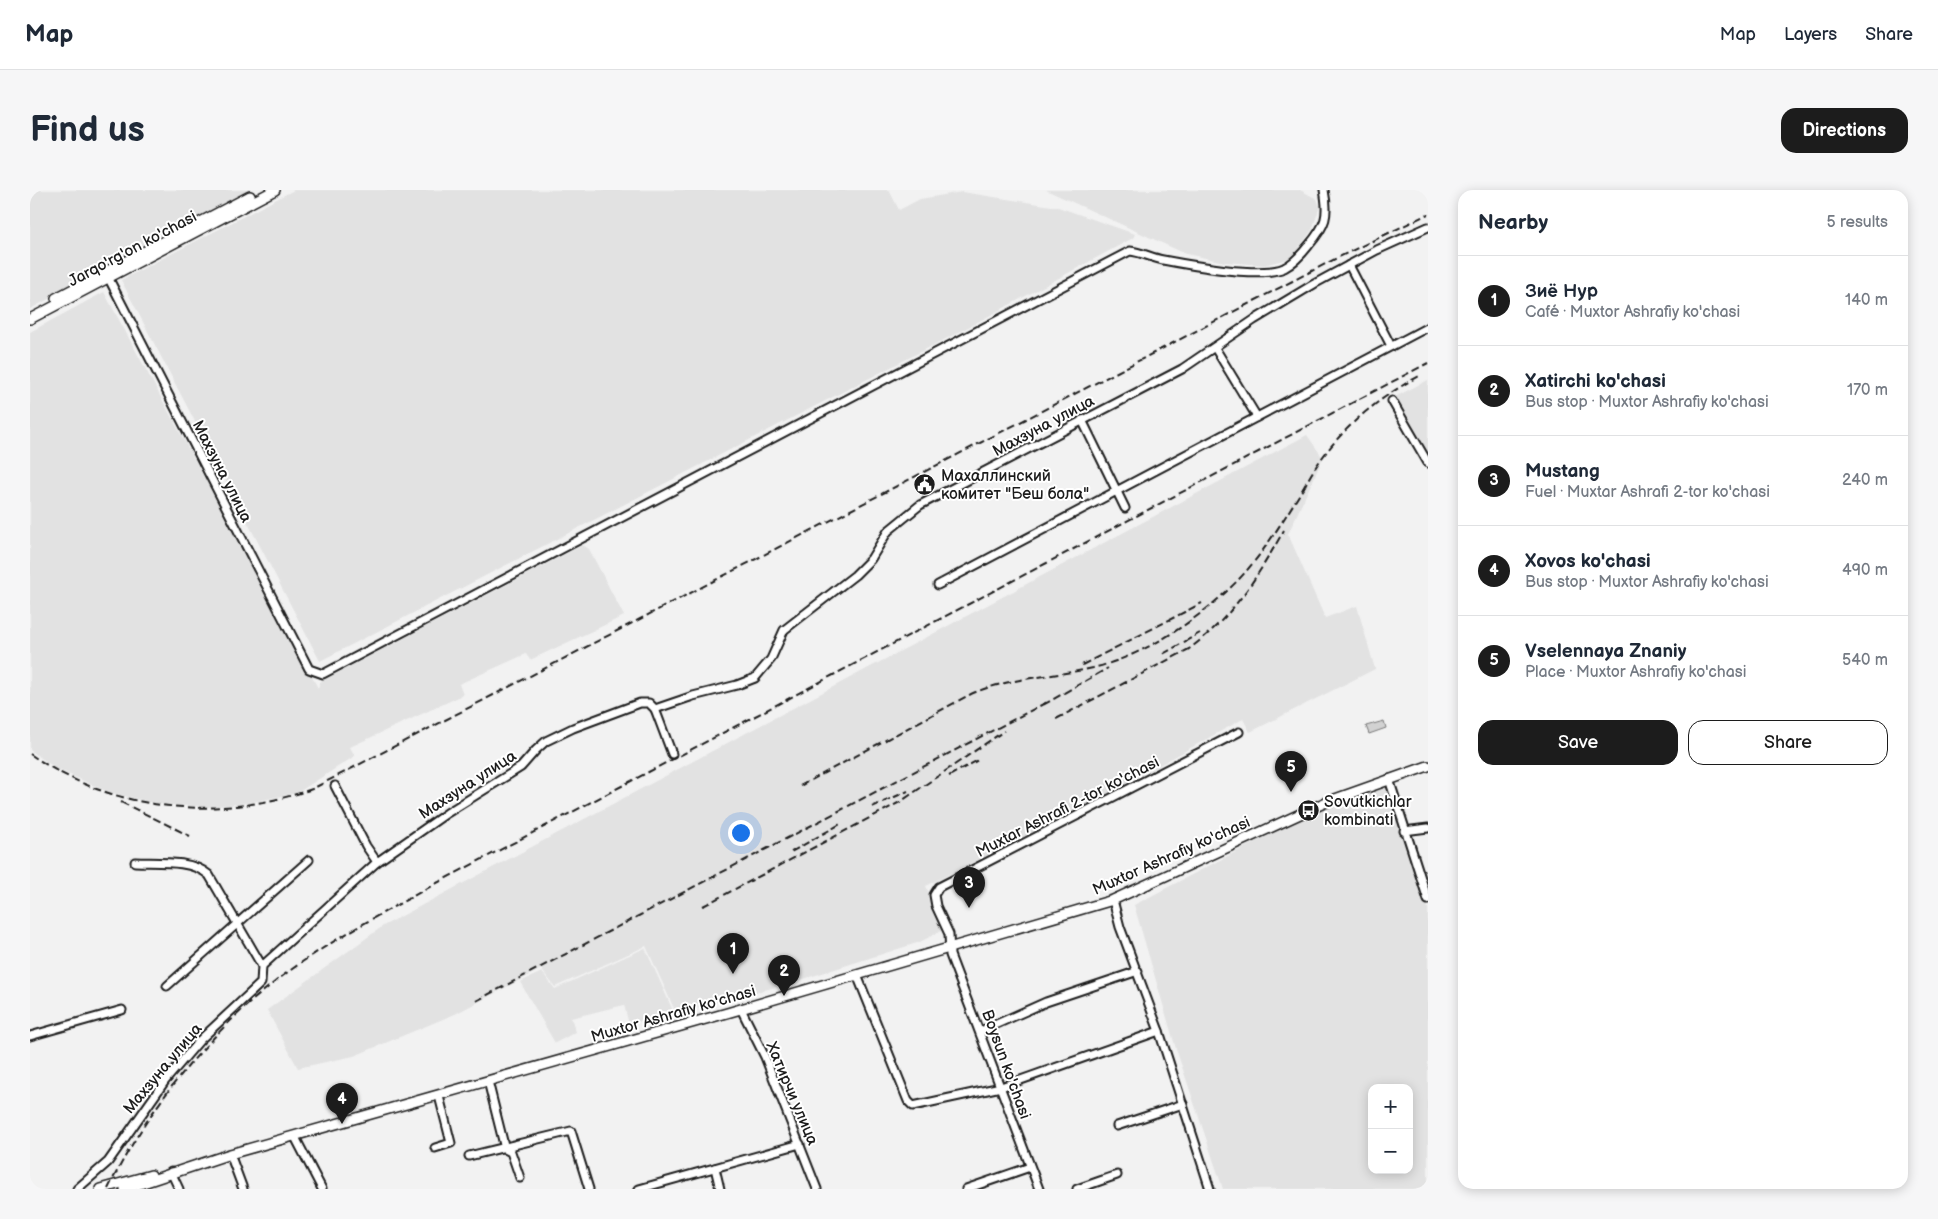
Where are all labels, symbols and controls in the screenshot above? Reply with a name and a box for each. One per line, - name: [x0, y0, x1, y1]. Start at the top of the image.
- text: Map: [25, 20, 73, 49]
- text: Map: [1720, 24, 1756, 45]
- text: Layers: [1784, 24, 1837, 45]
- text: Share: [1865, 24, 1913, 45]
- button: Directions: [1781, 108, 1908, 153]
- text: Find us: [30, 109, 145, 152]
- street label: Jarqo'rg'on ko'chasi: [65, 207, 200, 291]
- text: Nearby: [1478, 210, 1548, 235]
- text: 5 results: [1826, 213, 1888, 232]
- text: Зиё Нур: [1525, 280, 1598, 303]
- text: 1: [1491, 291, 1497, 310]
- text: 140 m: [1845, 291, 1888, 310]
- text: Café · Muxtor Ashrafiy ko'chasi: [1525, 303, 1740, 322]
- text: Xatirchi ko'chasi: [1525, 370, 1666, 393]
- text: 2: [1489, 381, 1499, 400]
- text: 170 m: [1847, 381, 1888, 400]
- street label: Махзуна улица: [990, 391, 1098, 461]
- text: Bus stop · Muxtor Ashrafiy ko'chasi: [1525, 393, 1769, 412]
- street label: Махзуна улица: [188, 417, 256, 526]
- text: Mustang: [1525, 460, 1600, 483]
- place label: Махаллинский комитет "Беш бола": [941, 467, 1089, 504]
- text: 3: [1489, 471, 1499, 490]
- text: 240 m: [1842, 471, 1888, 490]
- public building icon: Махаллинский комитет "Беш бола": [913, 472, 937, 496]
- text: Fuel · Muxtar Ashrafi 2-tor ko'chasi: [1525, 483, 1770, 502]
- text: Xovos ko'chasi: [1525, 550, 1651, 573]
- text: 4: [1489, 561, 1499, 580]
- text: 490 m: [1842, 561, 1888, 580]
- text: Bus stop · Muxtor Ashrafiy ko'chasi: [1525, 573, 1769, 592]
- text: Vselennaya Znaniy: [1525, 640, 1686, 663]
- text: 5: [1489, 651, 1499, 670]
- text: 540 m: [1842, 651, 1888, 670]
- text: Place · Muxtor Ashrafiy ko'chasi: [1525, 663, 1746, 682]
- button: Save: [1478, 720, 1678, 765]
- button: Share: [1688, 720, 1888, 765]
- street label: Махзуна улица: [416, 746, 521, 824]
- pin: 5: [1275, 751, 1307, 792]
- street label: Muxtar Ashrafi 2-tor ko'chasi: [973, 753, 1162, 862]
- place label: Sovutkichlar kombinati: [1324, 793, 1412, 830]
- bus stop icon: Sovutkichlar kombinati: [1296, 798, 1320, 822]
- street label: Muxtor Ashrafiy ko'chasi: [1090, 813, 1253, 900]
- your location: [728, 820, 754, 846]
- pin: 3: [953, 867, 985, 908]
- pin: 1: [717, 933, 749, 974]
- pin: 2: [768, 955, 800, 996]
- street label: Muxtor Ashrafiy ko'chasi: [589, 982, 758, 1047]
- street label: Boysun ko'chasi: [977, 1007, 1034, 1122]
- street label: Махзуна улица: [120, 1019, 207, 1118]
- street label: Хатирчи улица: [761, 1039, 822, 1149]
- pin: 4: [326, 1083, 358, 1124]
- map controls: [1368, 1084, 1413, 1174]
- button: +: [1368, 1084, 1413, 1129]
- button: −: [1368, 1129, 1413, 1174]

